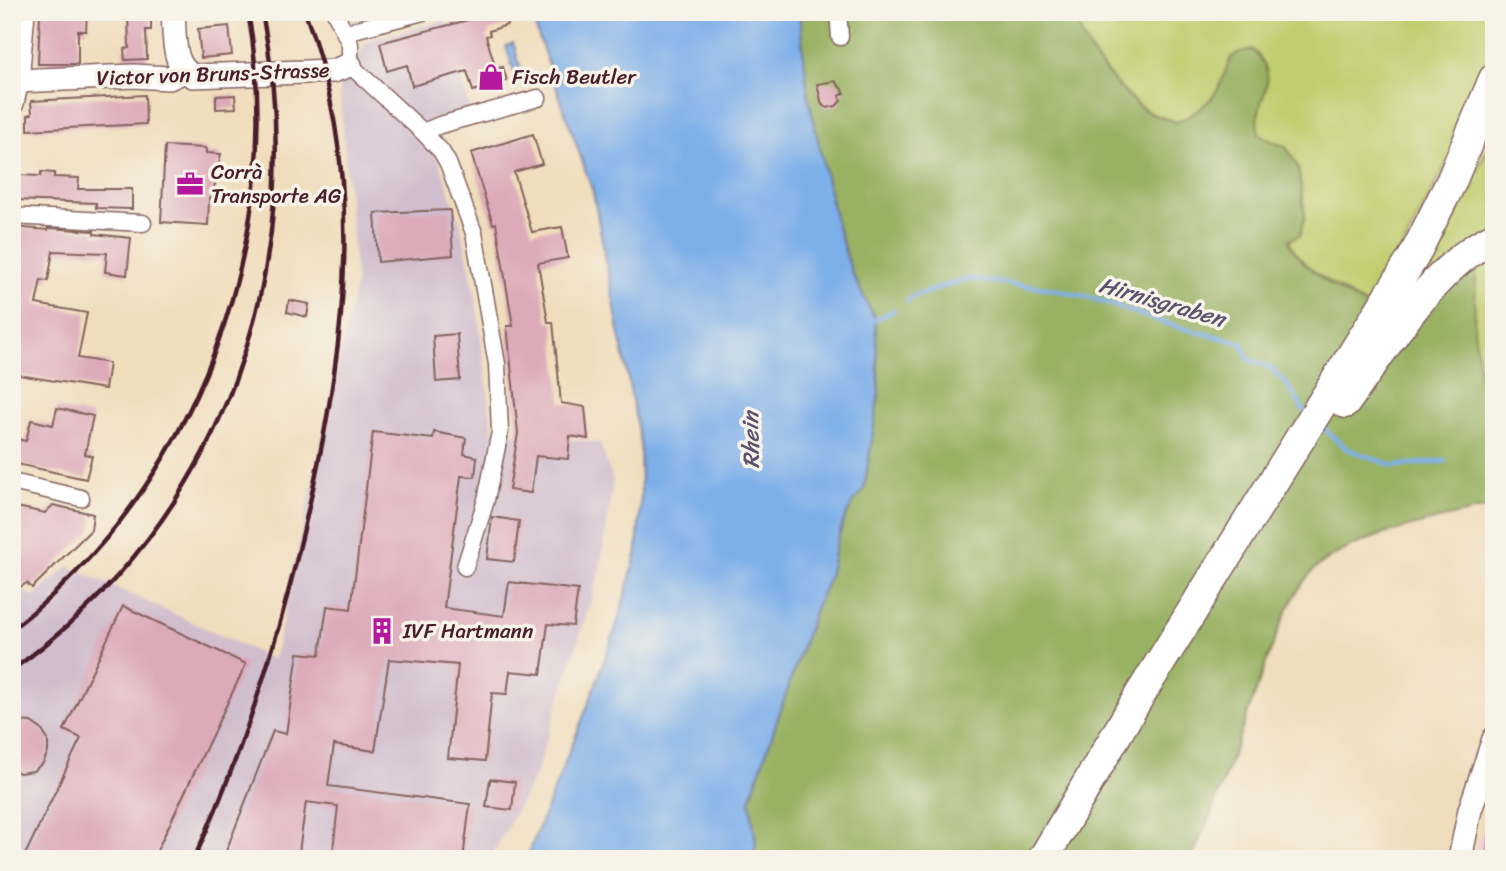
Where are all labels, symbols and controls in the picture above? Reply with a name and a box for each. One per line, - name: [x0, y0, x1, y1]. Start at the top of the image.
- street label: Victor von Bruns-Strasse: [96, 51, 330, 97]
- place label: Fisch Beutler: [512, 58, 637, 96]
- shop icon: Fisch Beutler: [476, 62, 506, 92]
- place label: Corrà Transporte AG: [211, 153, 341, 215]
- office icon: Corrà Transporte AG: [175, 169, 205, 199]
- water label: Hirnisgraben: [1094, 264, 1232, 340]
- water label: Rhein: [730, 409, 772, 469]
- place label: IVF Hartmann: [402, 612, 533, 650]
- building icon: IVF Hartmann: [367, 616, 397, 646]

